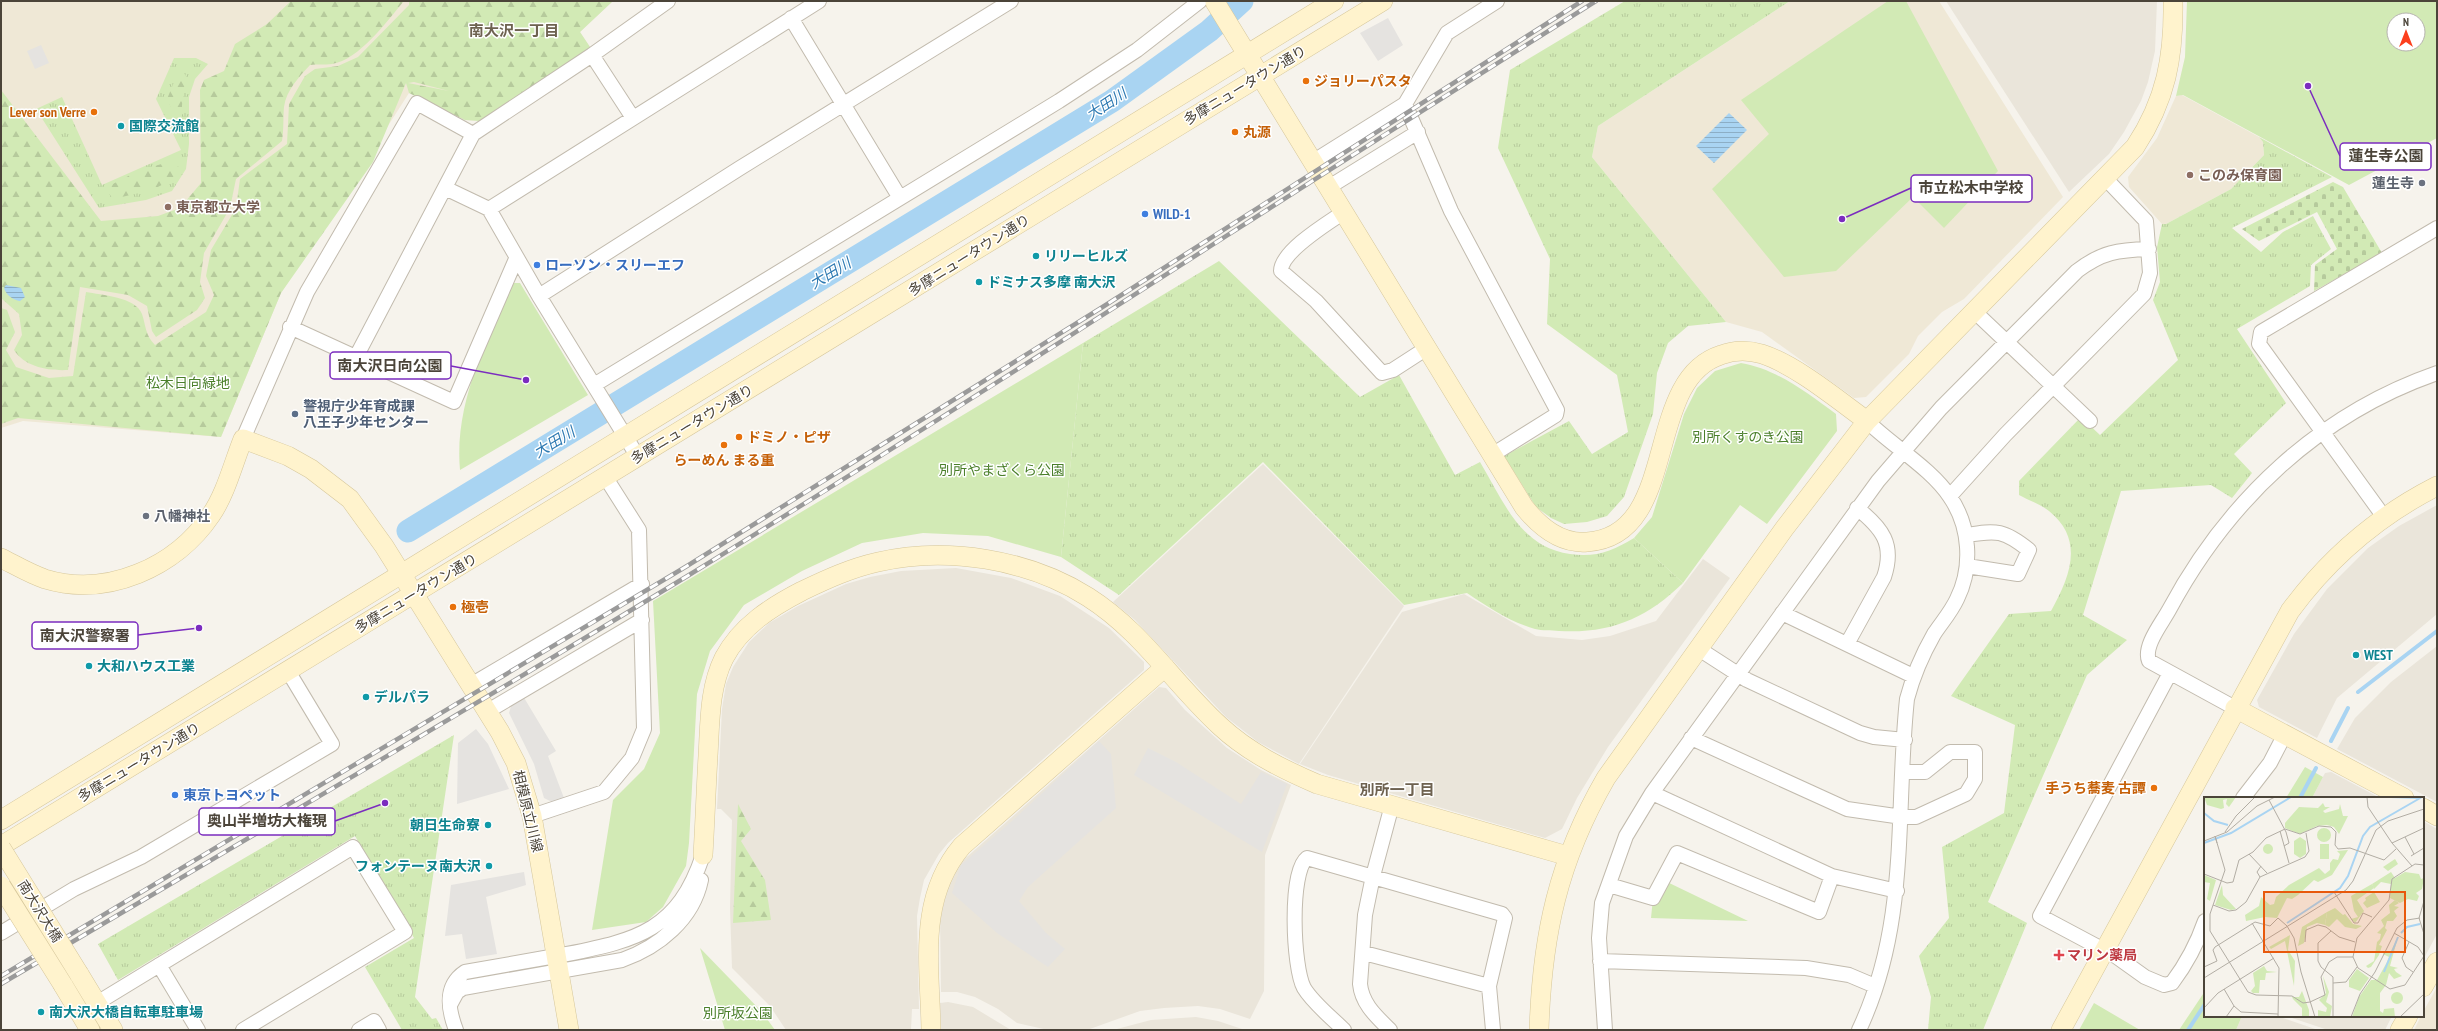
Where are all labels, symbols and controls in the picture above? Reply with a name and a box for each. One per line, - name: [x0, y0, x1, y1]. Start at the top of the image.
- north arrow: [2386, 12, 2426, 52]
- text: N: [2403, 15, 2409, 29]
- district label: 南大沢一丁目: [469, 21, 559, 40]
- street label: 多摩ニュータウン通り: [1180, 41, 1310, 129]
- place label: ジョリーパスタ: [1314, 72, 1412, 90]
- marker: ジョリーパスタ: [1301, 76, 1311, 86]
- water label: 大田川: [1082, 83, 1132, 124]
- place label: Lever son Verre: [10, 103, 86, 121]
- marker: Lever son Verre: [89, 107, 99, 117]
- place label: 国際交流館: [129, 117, 199, 135]
- marker: 国際交流館: [116, 121, 126, 131]
- place label: 丸源: [1243, 123, 1271, 141]
- marker: 丸源: [1230, 127, 1240, 137]
- callout: 蓮生寺公園: [2340, 143, 2431, 170]
- text: 蓮生寺公園: [2348, 146, 2424, 165]
- place label: このみ保育園: [2198, 166, 2282, 184]
- marker: このみ保育園: [2185, 170, 2195, 180]
- place label: 蓮生寺: [2372, 174, 2414, 192]
- callout: 市立松木中学校: [1911, 175, 2032, 202]
- text: 市立松木中学校: [1918, 178, 2024, 197]
- marker: 蓮生寺: [2417, 178, 2427, 188]
- place label: 東京都立大学: [176, 198, 260, 216]
- marker: 東京都立大学: [163, 202, 173, 212]
- place label: WILD-1: [1152, 205, 1191, 223]
- marker: WILD-1: [1140, 209, 1150, 219]
- street label: 多摩ニュータウン通り: [905, 210, 1033, 300]
- place label: リリーヒルズ: [1044, 247, 1128, 265]
- marker: リリーヒルズ: [1031, 251, 1041, 261]
- water label: 大田川: [806, 252, 856, 293]
- place label: ローソン・スリーエフ: [545, 256, 685, 274]
- marker: ローソン・スリーエフ: [532, 260, 542, 270]
- place label: ドミナス多摩 南大沢: [987, 273, 1116, 291]
- marker: ドミナス多摩 南大沢: [974, 277, 984, 287]
- callout: 南大沢日向公園: [330, 352, 451, 379]
- text: 南大沢日向公園: [337, 356, 443, 375]
- park label: 松木日向緑地: [146, 374, 230, 392]
- street label: 多摩ニュータウン通り: [627, 380, 757, 468]
- place label: 警視庁少年育成課 八王子少年センター: [303, 397, 429, 431]
- marker: 警視庁少年育成課 八王子少年センター: [290, 409, 300, 419]
- water label: 大田川: [530, 421, 580, 462]
- place label: ドミノ・ピザ: [747, 428, 831, 446]
- park label: 別所くすのき公園: [1692, 428, 1804, 446]
- marker: ドミノ・ピザ: [734, 432, 744, 442]
- marker: らーめん まる重: [719, 440, 729, 450]
- place label: らーめん まる重: [674, 451, 774, 469]
- park label: 別所やまざくら公園: [939, 461, 1065, 479]
- place label: 八幡神社: [154, 507, 210, 525]
- marker: 八幡神社: [141, 511, 151, 521]
- street label: 多摩ニュータウン通り: [351, 549, 481, 637]
- place label: 極壱: [461, 598, 489, 616]
- marker: 極壱: [448, 602, 458, 612]
- callout: 南大沢警察署: [32, 622, 138, 649]
- text: 南大沢警察署: [40, 626, 130, 645]
- place label: WEST: [2363, 646, 2393, 664]
- marker: WEST: [2351, 650, 2361, 660]
- place label: 大和ハウス工業: [97, 657, 195, 675]
- marker: 大和ハウス工業: [84, 661, 94, 671]
- place label: デルパラ: [374, 688, 430, 706]
- marker: デルパラ: [361, 692, 371, 702]
- street label: 多摩ニュータウン通り: [74, 718, 204, 806]
- street label: 相模原立川線: [509, 768, 547, 854]
- place label: 手うち蕎麦 古譚: [2045, 779, 2146, 797]
- district label: 別所一丁目: [1359, 780, 1435, 799]
- marker: 手うち蕎麦 古譚: [2149, 783, 2159, 793]
- place label: 東京トヨペット: [183, 786, 281, 804]
- marker: 東京トヨペット: [170, 790, 180, 800]
- inset map: [2204, 797, 2424, 1017]
- callout: 奥山半増坊大権現: [199, 808, 335, 835]
- text: 奥山半増坊大権現: [207, 811, 327, 830]
- place label: 朝日生命寮: [410, 816, 480, 834]
- marker: 朝日生命寮: [483, 820, 493, 830]
- place label: フォンテーヌ南大沢: [355, 857, 481, 875]
- marker: フォンテーヌ南大沢: [484, 861, 494, 871]
- street label: 南大沢大橋: [14, 877, 66, 945]
- place label: マリン薬局: [2067, 946, 2137, 964]
- marker: マリン薬局: [2054, 950, 2064, 960]
- place label: 南大沢大橋自転車駐車場: [49, 1003, 203, 1021]
- park label: 別所坂公園: [703, 1004, 773, 1022]
- marker: 南大沢大橋自転車駐車場: [36, 1007, 46, 1017]

